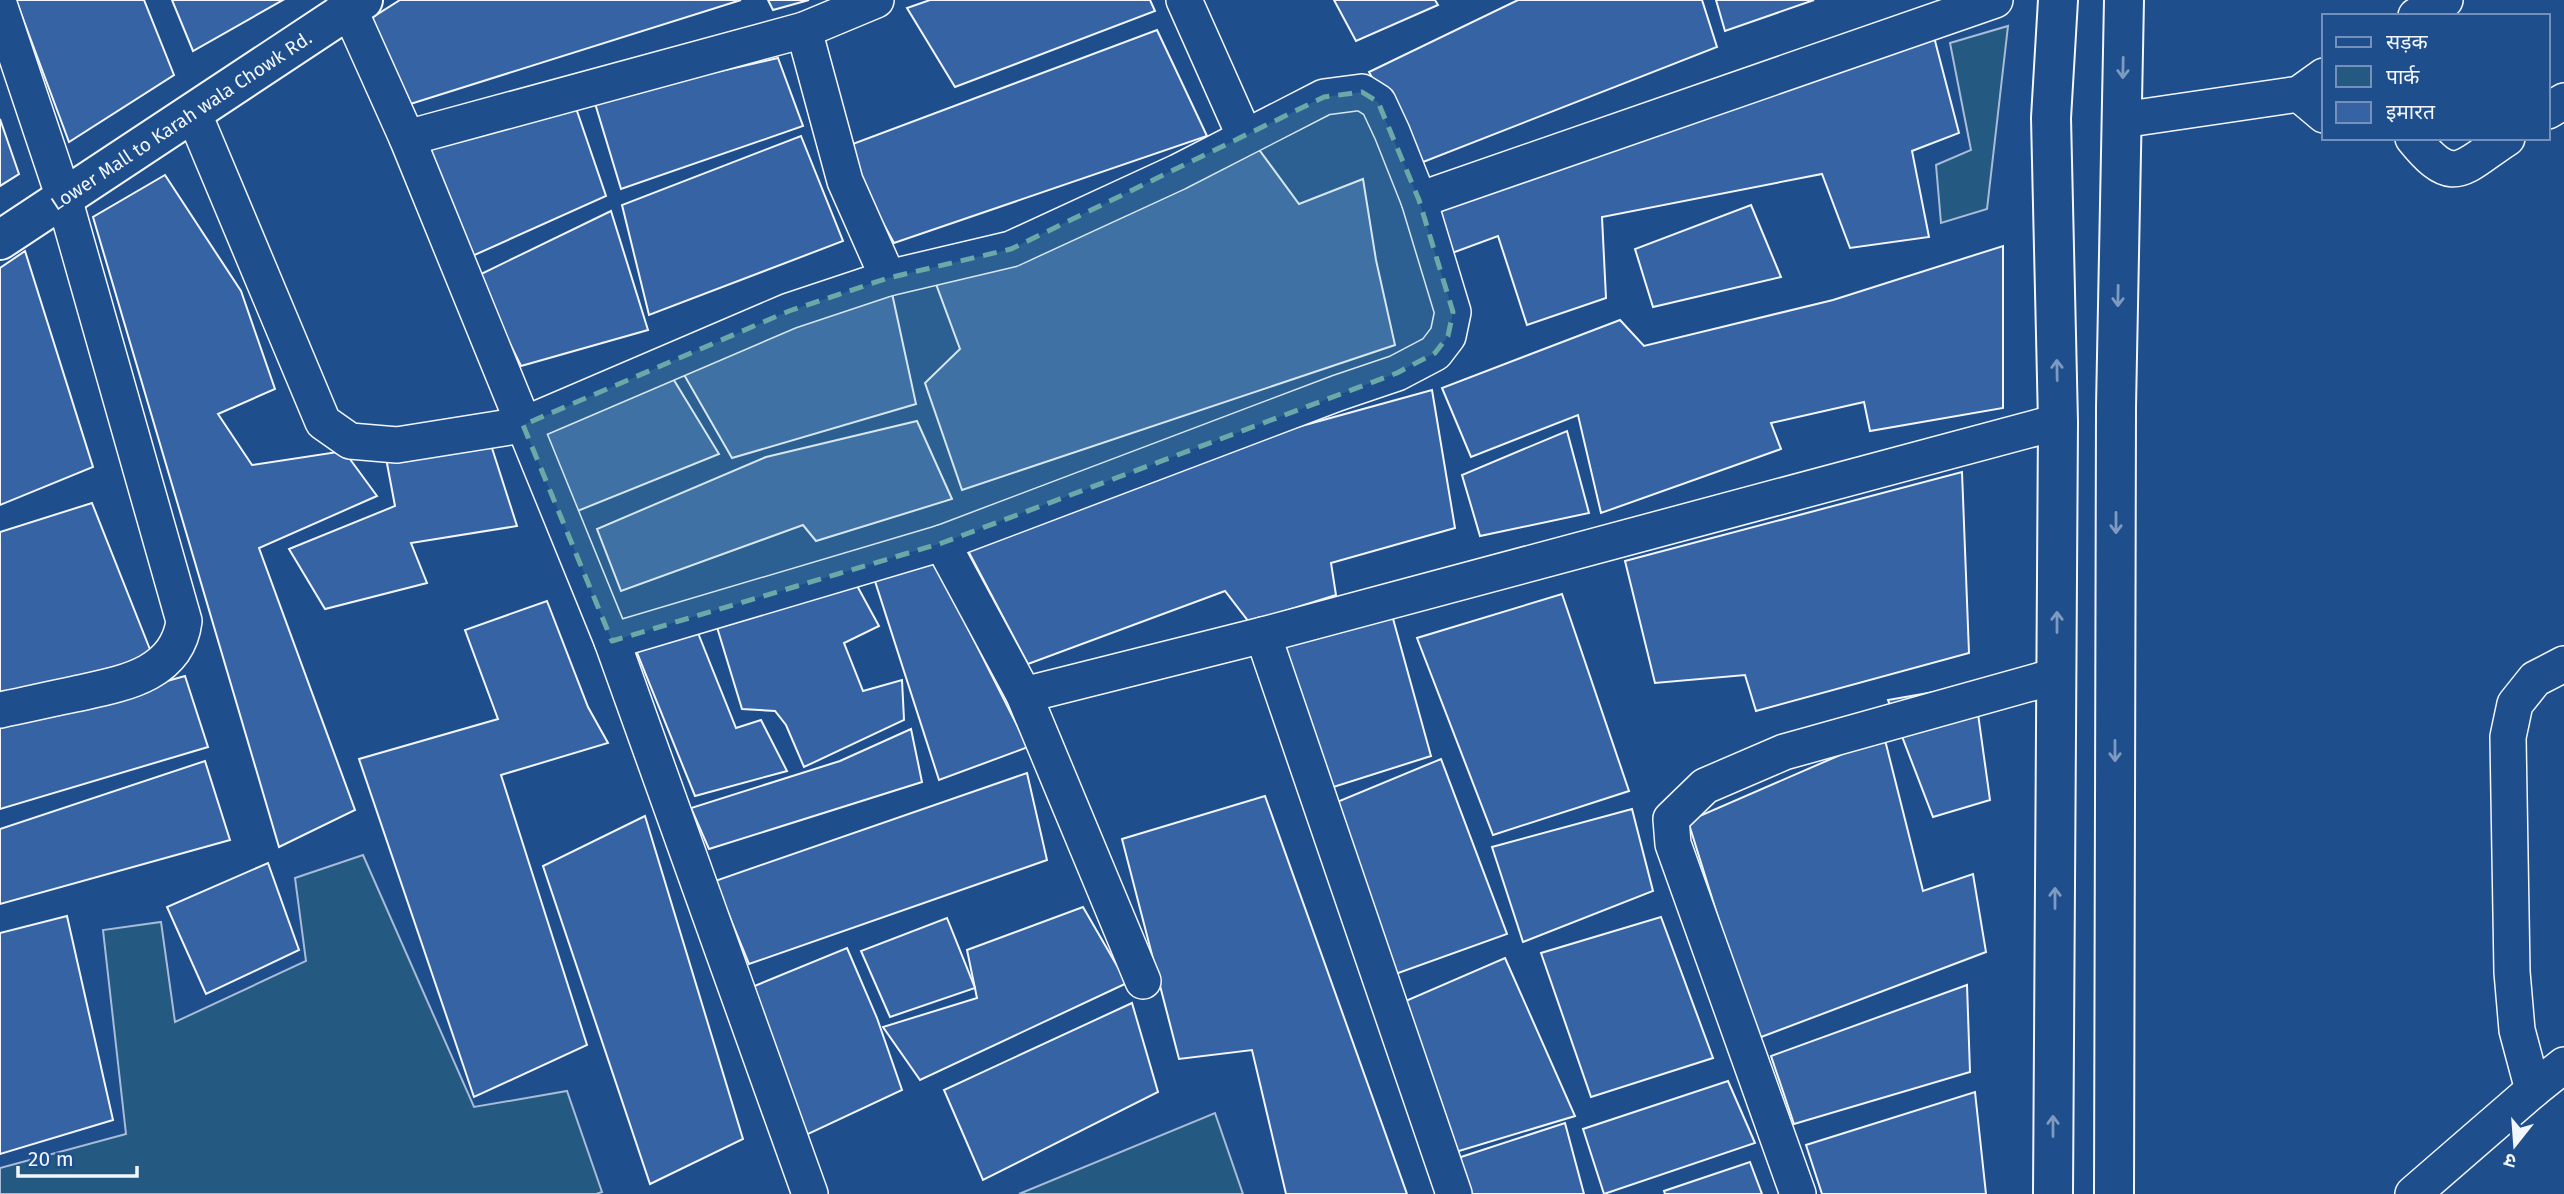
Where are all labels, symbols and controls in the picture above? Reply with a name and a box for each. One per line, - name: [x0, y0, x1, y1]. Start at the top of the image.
- legend: [2322, 14, 2550, 140]
- street label: Lower Mall to Karah wala Chowk Rd.: [47, 26, 316, 215]
- text: सड़क: [2386, 29, 2428, 55]
- one-way arrow: [2116, 56, 2130, 79]
- text: पार्क: [2386, 64, 2420, 90]
- text: इमारत: [2386, 99, 2436, 125]
- one-way arrow: [2112, 284, 2125, 307]
- one-way arrow: [2050, 359, 2064, 382]
- one-way arrow: [2109, 511, 2123, 534]
- one-way arrow: [2050, 611, 2064, 634]
- one-way arrow: [2108, 739, 2122, 762]
- one-way arrow: [2048, 887, 2062, 910]
- north arrow: [2480, 1110, 2550, 1180]
- one-way arrow: [2047, 1115, 2060, 1138]
- scale bar: [18, 1134, 136, 1178]
- text: 20 m: [28, 1146, 74, 1172]
- text: उ: [2501, 1148, 2519, 1173]

